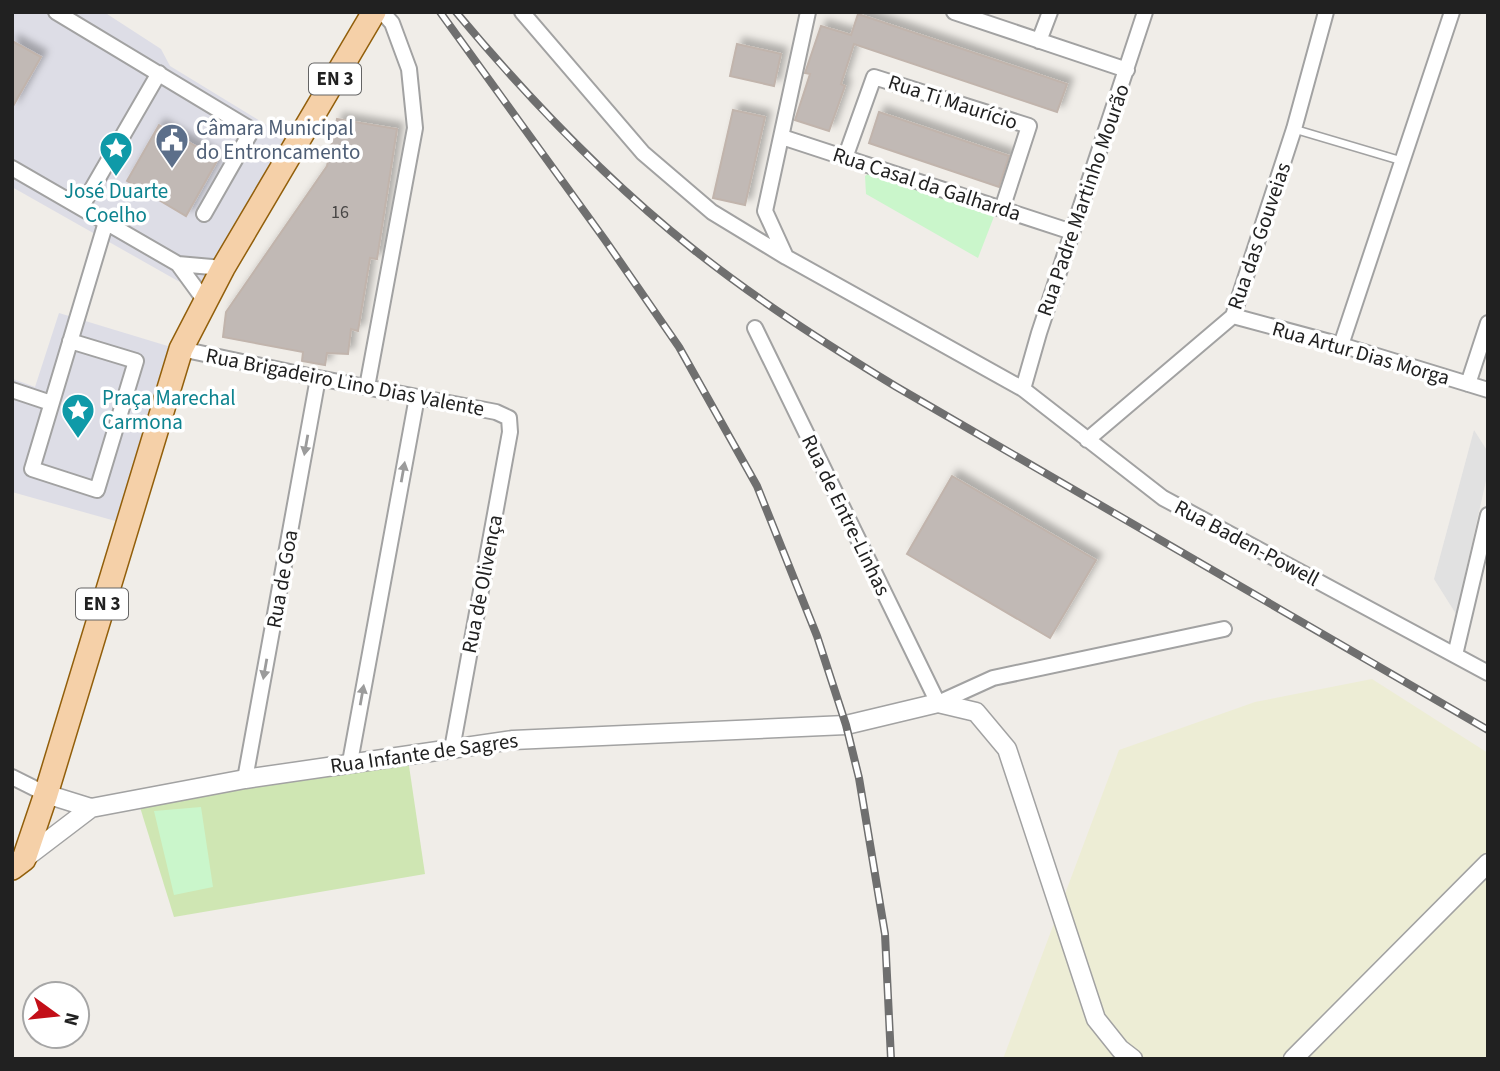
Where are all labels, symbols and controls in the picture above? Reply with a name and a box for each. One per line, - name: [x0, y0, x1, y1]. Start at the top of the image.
- road number: EN 3: [309, 64, 361, 94]
- street label: Rua Ti Maurício: [884, 67, 1022, 137]
- street label: Rua Padre Martinho Mourão: [1029, 80, 1137, 320]
- place label: Câmara Municipal do Entroncamento: [196, 113, 360, 167]
- public building icon: Câmara Municipal do Entroncamento: [153, 121, 191, 170]
- place icon: José Duarte Coelho: [97, 129, 135, 178]
- street label: Rua Casal da Galharda: [829, 139, 1025, 229]
- street label: Rua das Gouveias: [1220, 158, 1298, 314]
- place label: José Duarte Coelho: [64, 176, 168, 230]
- house number: 16: [331, 200, 349, 225]
- street label: Rua Artur Dias Morga: [1269, 313, 1453, 393]
- street label: Rua Brigadeiro Lino Dias Valente: [203, 340, 487, 424]
- place label: Praça Marechal Carmona: [102, 383, 236, 437]
- place icon: Praça Marechal Carmona: [59, 391, 97, 440]
- street label: Rua de Entre-Linhas: [794, 429, 898, 601]
- one-way arrow: [300, 434, 311, 456]
- one-way arrow: [398, 461, 409, 483]
- street label: Rua Baden-Powell: [1169, 492, 1325, 594]
- street label: Rua de Olivença: [454, 512, 510, 656]
- street label: Rua de Goa: [259, 528, 305, 630]
- road number: EN 3: [76, 589, 128, 620]
- one-way arrow: [259, 658, 270, 680]
- one-way arrow: [357, 684, 368, 706]
- street label: Rua Infante de Sagres: [328, 725, 520, 781]
- north arrow: [21, 980, 91, 1050]
- text: N: [56, 1009, 86, 1029]

